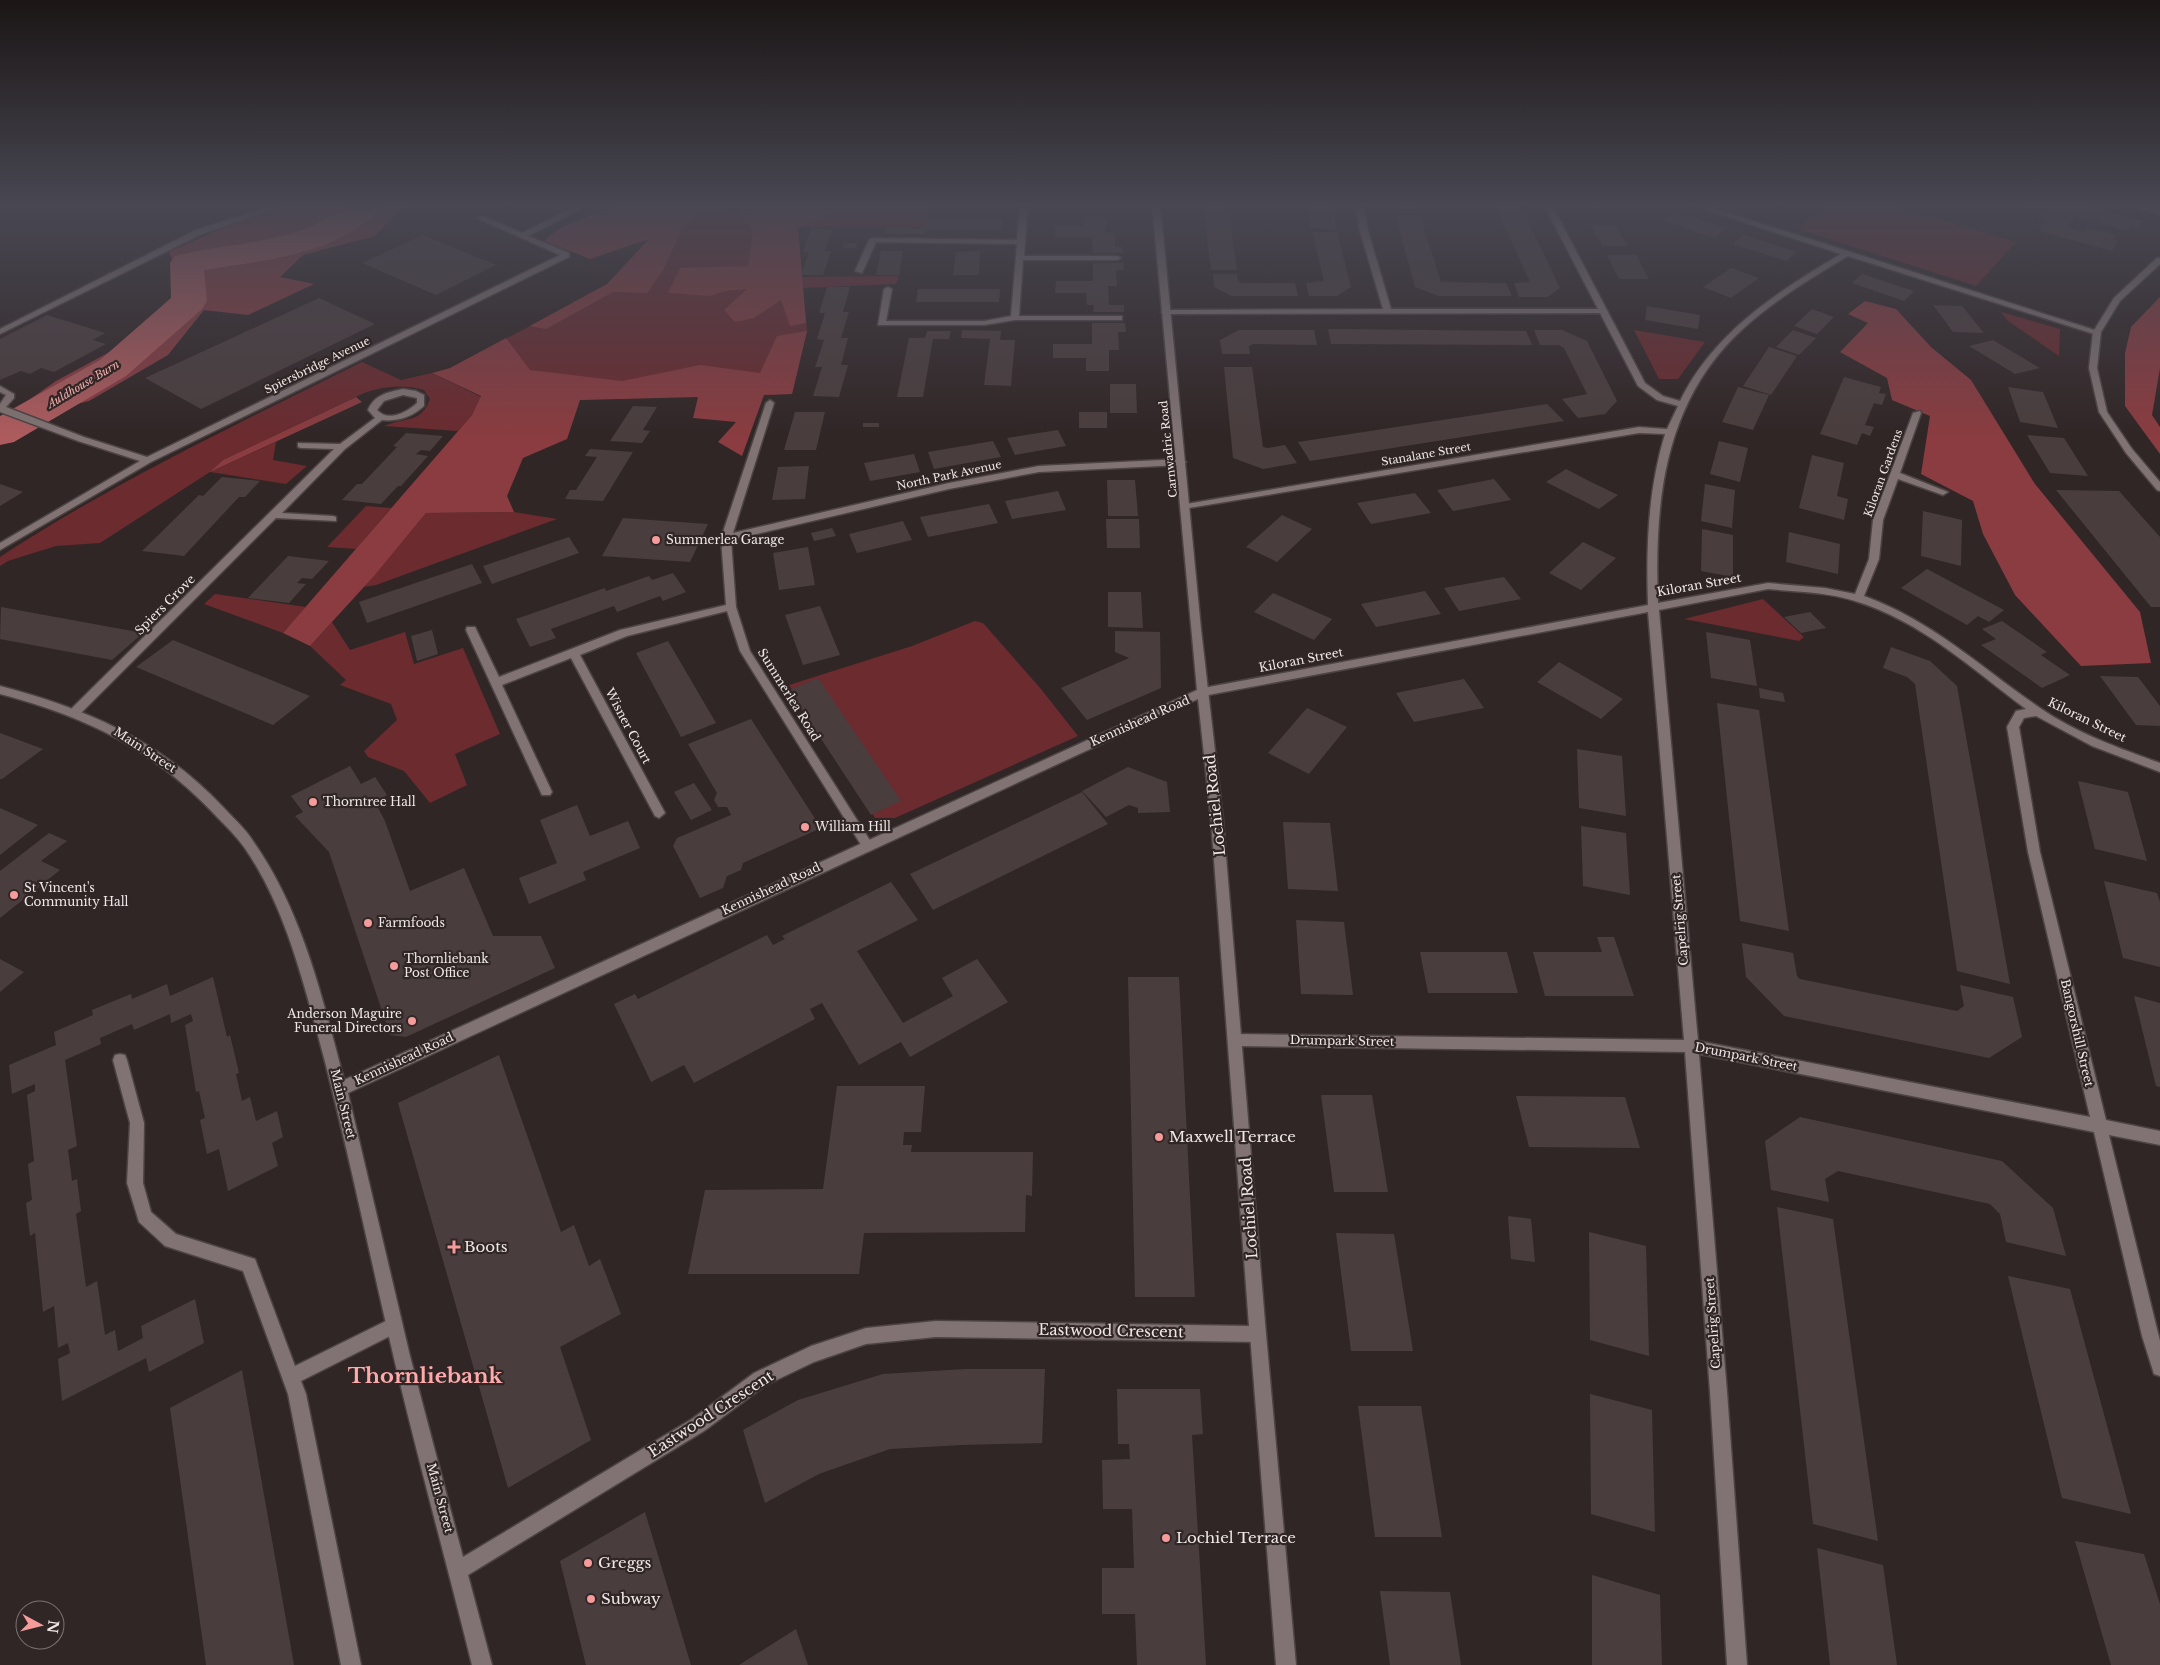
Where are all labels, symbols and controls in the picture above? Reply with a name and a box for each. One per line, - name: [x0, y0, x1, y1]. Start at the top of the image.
- street label: Spiersbridge Avenue: [262, 333, 372, 397]
- water label: Auldhouse Burn: [43, 357, 122, 412]
- street label: Carnwadric Road: [1156, 399, 1180, 498]
- street label: Kiloran Gardens: [1861, 427, 1905, 519]
- street label: Stanalane Street: [1380, 439, 1473, 469]
- street label: North Park Avenue: [895, 457, 1003, 493]
- place label: Summerlea Garage: [666, 532, 784, 547]
- marker: Summerlea Garage: [650, 534, 662, 546]
- street label: Kiloran Street: [1656, 570, 1743, 599]
- street label: Spiers Grove: [131, 571, 198, 638]
- street label: Kiloran Street: [1258, 644, 1345, 675]
- street label: Summerlea Road: [755, 645, 824, 744]
- street label: Wisner Court: [602, 685, 655, 766]
- street label: Kennishead Road: [1088, 692, 1192, 749]
- street label: Kiloran Street: [2046, 694, 2129, 745]
- street label: Main Street: [111, 724, 180, 776]
- street label: Lochiel Road: [1200, 753, 1229, 857]
- place label: Thorntree Hall: [323, 794, 416, 809]
- marker: Thorntree Hall: [307, 796, 319, 808]
- place label: William Hill: [814, 819, 891, 834]
- marker: William Hill: [799, 821, 811, 833]
- street label: Kennishead Road: [719, 859, 823, 918]
- street label: Capelrig Street: [1668, 873, 1691, 966]
- place label: St Vincent's Community Hall: [24, 880, 129, 909]
- marker: St Vincent's Community Hall: [8, 889, 20, 901]
- place label: Farmfoods: [378, 915, 445, 930]
- marker: Farmfoods: [362, 917, 374, 929]
- place label: Thornliebank Post Office: [404, 951, 489, 980]
- marker: Thornliebank Post Office: [388, 960, 400, 972]
- street label: Bangorshill Street: [2058, 978, 2097, 1089]
- place label: Anderson Maguire Funeral Directors: [286, 1006, 402, 1035]
- marker: Anderson Maguire Funeral Directors: [406, 1015, 418, 1027]
- street label: Kennishead Road: [352, 1029, 456, 1088]
- street label: Drumpark Street: [1290, 1032, 1395, 1049]
- street label: Drumpark Street: [1693, 1039, 1799, 1074]
- street label: Main Street: [328, 1067, 360, 1141]
- place label: Maxwell Terrace: [1169, 1127, 1296, 1146]
- marker: Maxwell Terrace: [1153, 1131, 1165, 1143]
- street label: Lochiel Road: [1235, 1157, 1262, 1260]
- place label: Boots: [464, 1237, 508, 1256]
- marker: Boots: [448, 1241, 460, 1253]
- street label: Capelrig Street: [1702, 1276, 1723, 1369]
- street label: Eastwood Crescent: [1038, 1320, 1184, 1341]
- district label: Thornliebank: [348, 1363, 503, 1389]
- street label: Eastwood Crescent: [645, 1366, 777, 1461]
- street label: Main Street: [424, 1461, 457, 1535]
- place label: Lochiel Terrace: [1176, 1528, 1296, 1547]
- marker: Lochiel Terrace: [1160, 1532, 1172, 1544]
- place label: Greggs: [598, 1553, 652, 1572]
- marker: Greggs: [582, 1557, 594, 1569]
- place label: Subway: [601, 1589, 661, 1608]
- marker: Subway: [585, 1593, 597, 1605]
- north arrow: [15, 1600, 65, 1650]
- text: N: [43, 1619, 63, 1634]

